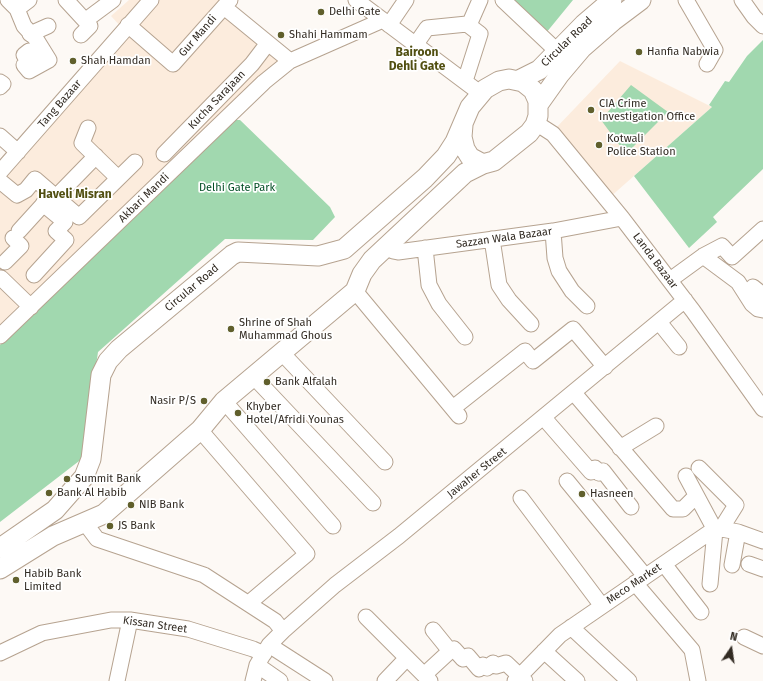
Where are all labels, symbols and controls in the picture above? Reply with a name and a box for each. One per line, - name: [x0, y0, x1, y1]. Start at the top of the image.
- place label: Delhi Gate: [329, 5, 380, 19]
- marker: Delhi Gate: [316, 7, 326, 17]
- street label: Gur Mandi: [176, 12, 220, 60]
- street label: Circular Road: [539, 14, 595, 70]
- place label: Shahi Hammam: [289, 28, 368, 42]
- marker: Shahi Hammam: [276, 30, 286, 40]
- place label: Hanfia Nabwia: [647, 45, 719, 59]
- district label: Bairoon Dehli Gate: [389, 46, 445, 74]
- marker: Hanfia Nabwia: [634, 47, 644, 57]
- place label: Shah Hamdan: [81, 54, 151, 68]
- marker: Shah Hamdan: [68, 56, 78, 66]
- street label: Kucha Sarajaan: [186, 68, 248, 132]
- street label: Tang Bazaar: [35, 77, 85, 131]
- place label: CIA Crime Investigation Office: [599, 97, 695, 123]
- marker: CIA Crime Investigation Office: [586, 105, 596, 115]
- place label: Kotwali Police Station: [607, 132, 676, 158]
- marker: Kotwali Police Station: [594, 140, 604, 150]
- street label: Akbari Mandi: [116, 171, 172, 225]
- park label: Delhi Gate Park: [199, 181, 275, 195]
- district label: Haveli Misran: [38, 188, 112, 202]
- street label: Sazzan Wala Bazaar: [455, 225, 553, 251]
- street label: Landa Bazaar: [630, 230, 680, 292]
- street label: Circular Road: [162, 262, 222, 314]
- place label: Shrine of Shah Muhammad Ghous: [239, 316, 332, 342]
- marker: Shrine of Shah Muhammad Ghous: [226, 324, 236, 334]
- place label: Bank Alfalah: [275, 375, 337, 389]
- marker: Bank Alfalah: [262, 377, 272, 387]
- place label: Nasir P/S: [150, 394, 196, 408]
- marker: Nasir P/S: [199, 396, 209, 406]
- place label: Khyber Hotel/Afridi Younas: [246, 400, 344, 426]
- marker: Khyber Hotel/Afridi Younas: [233, 408, 243, 418]
- street label: Jawaher Street: [445, 445, 509, 501]
- place label: Summit Bank: [75, 472, 141, 486]
- marker: Summit Bank: [62, 474, 72, 484]
- place label: Bank Al Habib: [57, 486, 127, 500]
- place label: Hasneen: [590, 487, 633, 501]
- marker: Bank Al Habib: [44, 488, 54, 498]
- marker: Hasneen: [577, 489, 587, 499]
- place label: NIB Bank: [139, 498, 184, 512]
- marker: NIB Bank: [126, 500, 136, 510]
- place label: JS Bank: [118, 519, 155, 533]
- marker: JS Bank: [105, 521, 115, 531]
- street label: Meco Market: [604, 561, 664, 607]
- place label: Habib Bank Limited: [24, 567, 81, 593]
- marker: Habib Bank Limited: [11, 575, 21, 585]
- street label: Kissan Street: [122, 614, 188, 636]
- north arrow: [711, 629, 751, 669]
- text: N: [729, 630, 739, 644]

